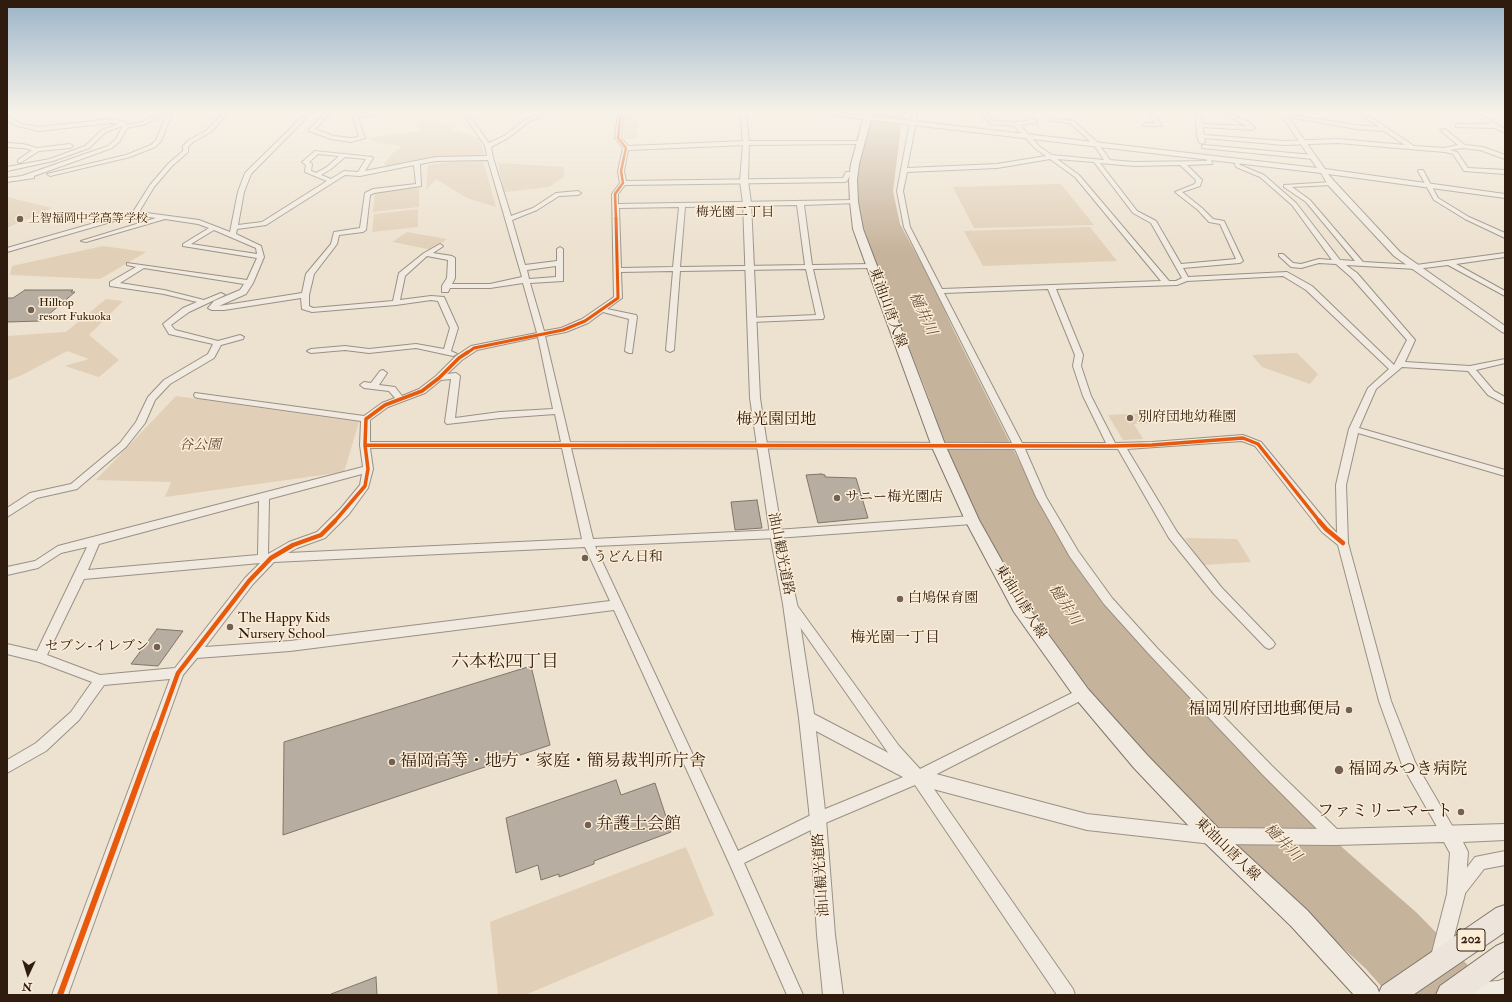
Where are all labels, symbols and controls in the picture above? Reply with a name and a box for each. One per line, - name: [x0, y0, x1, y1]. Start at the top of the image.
- district label: 梅光園二丁目: [696, 205, 774, 221]
- place label: 上智福岡中学高等学校: [28, 212, 148, 226]
- marker: 上智福岡中学高等学校: [15, 214, 25, 224]
- street label: 東油山唐人線: [865, 266, 909, 350]
- water label: 樋井川: [904, 290, 940, 338]
- place label: Hilltop resort Fukuoka: [39, 296, 111, 324]
- marker: Hilltop resort Fukuoka: [26, 305, 36, 315]
- place label: 別府団地幼稚園: [1138, 410, 1236, 426]
- district label: 梅光園団地: [736, 411, 816, 431]
- marker: 別府団地幼稚園: [1125, 413, 1135, 423]
- park label: 谷公園: [179, 438, 221, 454]
- place label: サニー梅光園店: [845, 490, 943, 506]
- marker: サニー梅光園店: [832, 493, 842, 503]
- street label: 油山観光道路: [764, 511, 796, 597]
- place label: うどん日和: [593, 550, 663, 566]
- marker: うどん日和: [580, 553, 590, 563]
- street label: 東油山唐人線: [991, 562, 1049, 642]
- water label: 樋井川: [1044, 581, 1084, 629]
- place label: 白鳩保育園: [908, 591, 978, 607]
- marker: 白鳩保育園: [895, 594, 905, 604]
- place label: The Happy Kids Nursery School: [238, 611, 330, 644]
- marker: The Happy Kids Nursery School: [225, 622, 235, 632]
- district label: 梅光園一丁目: [850, 630, 940, 648]
- place label: セブン-イレブン: [45, 639, 149, 655]
- marker: セブン-イレブン: [152, 642, 162, 652]
- district label: 六本松四丁目: [451, 652, 559, 674]
- place label: 福岡別府団地郵便局: [1188, 700, 1341, 720]
- marker: 福岡別府団地郵便局: [1344, 705, 1354, 715]
- place label: 福岡高等・地方・家庭・簡易裁判所庁舎: [400, 752, 706, 772]
- marker: 福岡高等・地方・家庭・簡易裁判所庁舎: [387, 757, 397, 767]
- place label: 福岡みつき病院: [1348, 760, 1467, 780]
- marker: 福岡みつき病院: [1333, 764, 1345, 776]
- place label: ファミリーマート: [1317, 802, 1453, 822]
- marker: ファミリーマート: [1456, 807, 1466, 817]
- place label: 弁護士会館: [596, 815, 681, 835]
- street label: 東油山唐人線: [1191, 815, 1263, 885]
- marker: 弁護士会館: [583, 820, 593, 830]
- water label: 樋井川: [1260, 821, 1304, 865]
- street label: 油山観光道路: [811, 833, 833, 917]
- road number: 202: [1457, 929, 1485, 951]
- north arrow: [8, 954, 48, 994]
- text: N: [22, 980, 33, 993]

